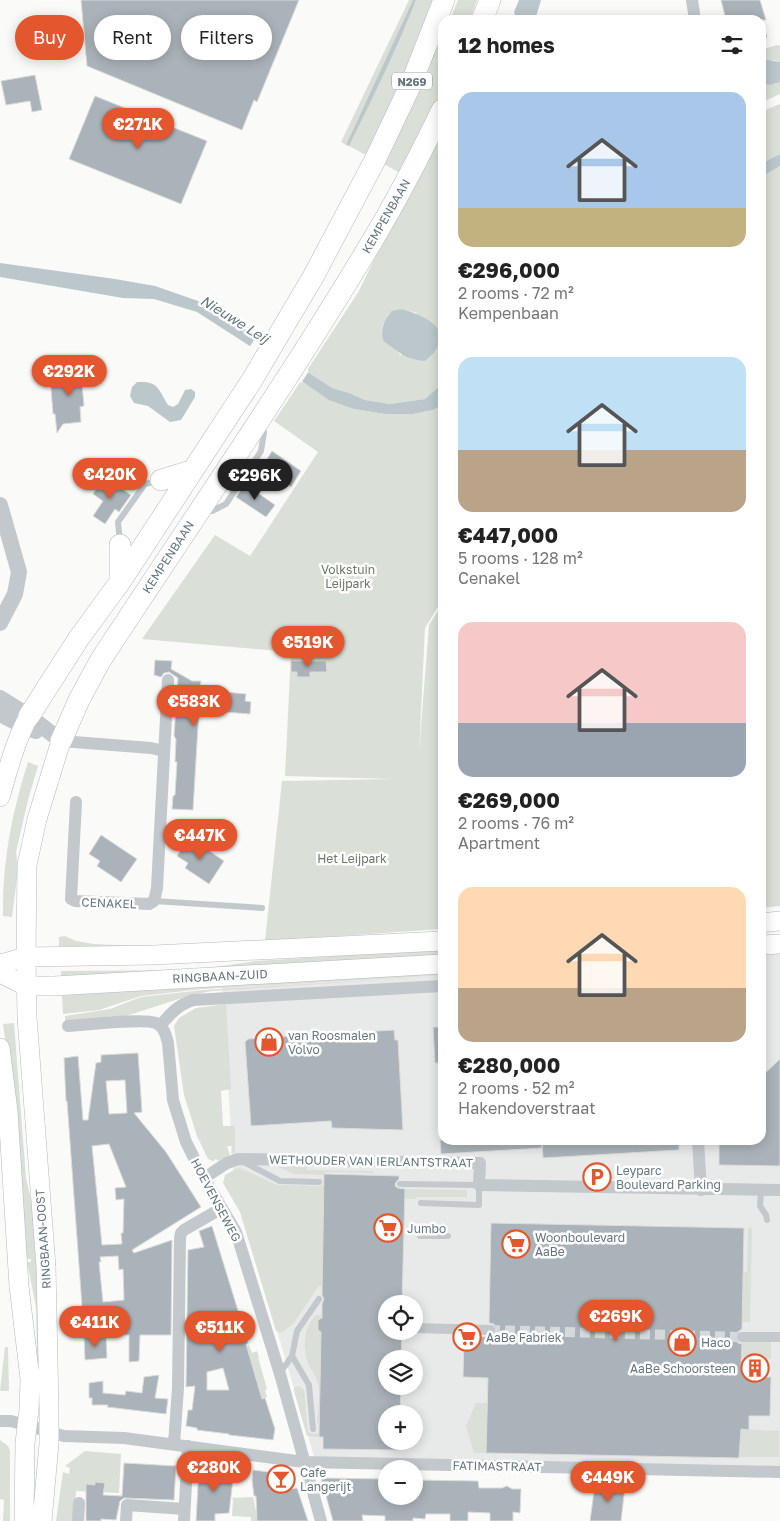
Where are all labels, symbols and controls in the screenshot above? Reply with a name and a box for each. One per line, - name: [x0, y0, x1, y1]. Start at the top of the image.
- chip: Buy: [15, 15, 84, 60]
- chip: Rent: [94, 15, 171, 60]
- chip: Filters: [181, 15, 272, 60]
- icon: filters: [718, 31, 746, 59]
- text: 12 homes: [458, 32, 555, 58]
- road number: N269: [392, 72, 432, 90]
- pin: €271K: [103, 108, 173, 150]
- text: €271K: [113, 114, 163, 134]
- icon: home: [557, 125, 647, 215]
- street label: KEMPENBAAN: [359, 176, 413, 256]
- text: €296,000: [458, 257, 560, 283]
- text: 2 rooms · 72 m²: [458, 283, 574, 303]
- water label: Nieuwe Leij: [198, 291, 274, 348]
- text: Kempenbaan: [458, 303, 559, 323]
- pin: €292K: [34, 354, 104, 397]
- text: €292K: [43, 361, 95, 381]
- icon: home: [557, 390, 647, 480]
- pin: €420K: [75, 458, 145, 500]
- pin: €296K: [220, 458, 290, 501]
- text: €420K: [83, 464, 137, 484]
- text: €296K: [229, 465, 281, 485]
- street label: KEMPENBAAN: [139, 518, 197, 596]
- text: €447,000: [458, 522, 558, 548]
- text: 5 rooms · 128 m²: [458, 548, 583, 568]
- park label: Volkstuin Leijpark: [321, 562, 375, 591]
- text: Cenakel: [458, 568, 520, 588]
- pin: €519K: [273, 626, 343, 668]
- text: €519K: [282, 632, 334, 652]
- icon: home: [557, 655, 647, 745]
- pin: €583K: [159, 684, 229, 727]
- text: €583K: [168, 691, 220, 711]
- text: €269,000: [458, 787, 560, 813]
- text: 2 rooms · 76 m²: [458, 813, 574, 833]
- pin: €447K: [165, 818, 235, 861]
- text: €447K: [174, 825, 226, 845]
- text: Apartment: [458, 833, 540, 853]
- park label: Het Leijpark: [317, 851, 387, 866]
- street label: CENAKEL: [81, 895, 137, 911]
- icon: home: [557, 920, 647, 1010]
- street label: RINGBAAN-ZUID: [172, 966, 268, 986]
- shop icon: van Roosmalen Volvo: [254, 1027, 284, 1057]
- place label: van Roosmalen Volvo: [288, 1028, 376, 1057]
- text: €280,000: [458, 1052, 560, 1078]
- text: 2 rooms · 52 m²: [458, 1078, 574, 1098]
- text: Hakendoverstraat: [458, 1098, 596, 1118]
- street label: WETHOUDER VAN IERLANTSTRAAT: [269, 1152, 474, 1170]
- street label: HOEVENSEWEG: [188, 1156, 244, 1244]
- parking icon: Leyparc Boulevard Parking: [582, 1162, 612, 1192]
- place label: Leyparc Boulevard Parking: [616, 1163, 721, 1192]
- street label: RINGBAAN-OOST: [32, 1188, 54, 1289]
- supermarket icon: Jumbo: [373, 1213, 403, 1243]
- place label: Jumbo: [407, 1221, 446, 1236]
- supermarket icon: Woonboulevard AaBe: [501, 1229, 531, 1259]
- place label: Woonboulevard AaBe: [535, 1230, 625, 1259]
- map controls: [378, 1295, 423, 1505]
- button: locate: [378, 1295, 423, 1340]
- pin: €269K: [581, 1300, 651, 1342]
- pin: €411K: [60, 1306, 130, 1348]
- text: €269K: [590, 1306, 642, 1326]
- pin: €511K: [185, 1310, 255, 1353]
- text: €411K: [70, 1312, 120, 1332]
- text: €511K: [195, 1317, 245, 1337]
- supermarket icon: AaBe Fabriek: [452, 1322, 482, 1352]
- shop icon: Haco: [667, 1327, 697, 1357]
- place label: AaBe Fabriek: [486, 1330, 562, 1345]
- place label: Haco: [701, 1335, 731, 1350]
- button: layers: [378, 1350, 423, 1395]
- building icon: AaBe Schoorsteen: [740, 1353, 770, 1383]
- place label: AaBe Schoorsteen: [630, 1361, 736, 1376]
- button: +: [378, 1405, 423, 1450]
- pin: €280K: [179, 1450, 249, 1493]
- text: €280K: [187, 1457, 241, 1477]
- street label: FATIMASTRAAT: [452, 1458, 542, 1474]
- button: −: [378, 1460, 423, 1505]
- pin: €449K: [573, 1460, 643, 1503]
- bar icon: Cafe Langerijt: [266, 1464, 296, 1494]
- place label: Cafe Langerijt: [300, 1465, 352, 1494]
- text: €449K: [581, 1467, 635, 1487]

